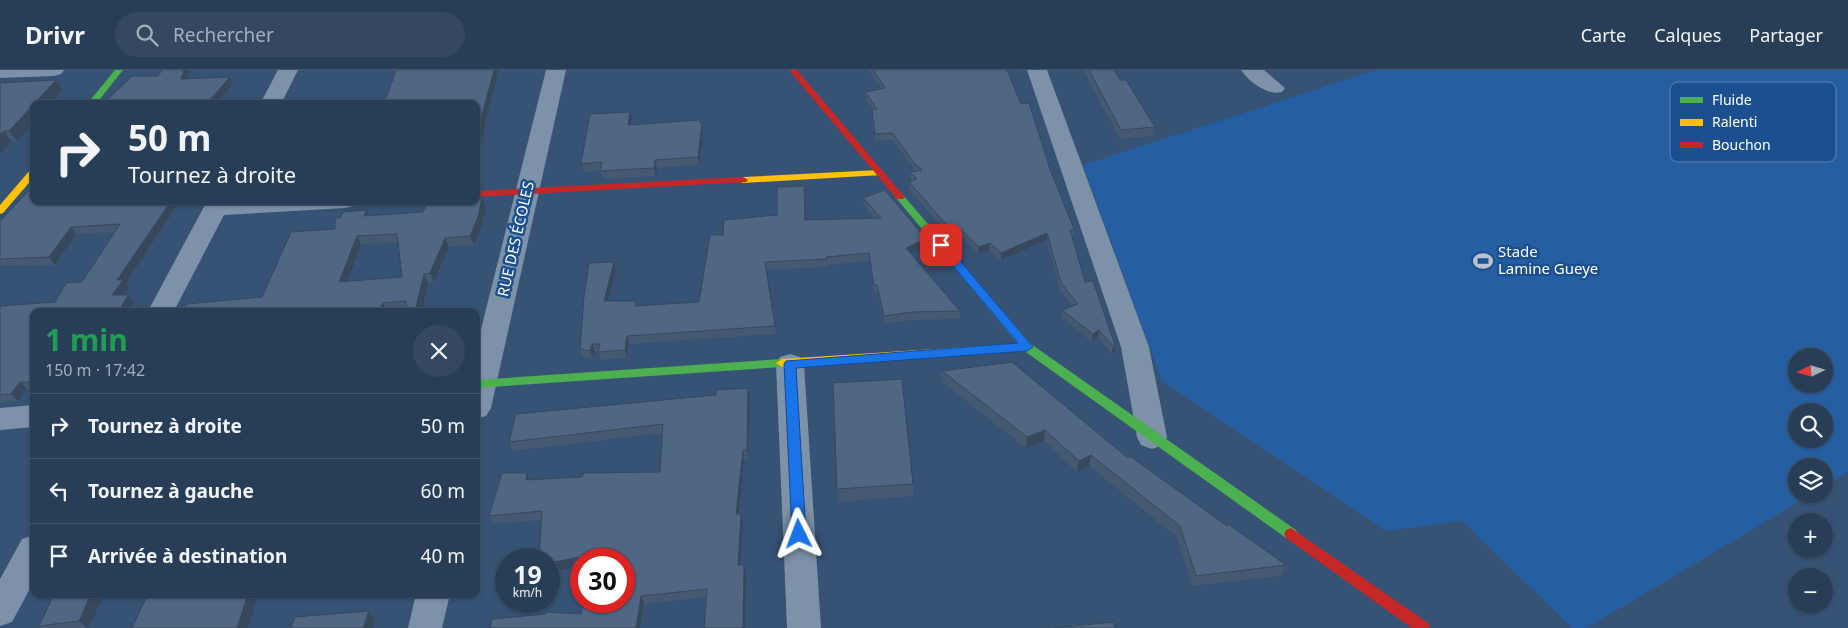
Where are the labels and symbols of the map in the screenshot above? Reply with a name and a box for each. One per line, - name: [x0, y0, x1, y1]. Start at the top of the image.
- legend: [1670, 82, 1836, 162]
- text: Fluide: [1712, 90, 1752, 109]
- text: Ralenti: [1712, 112, 1757, 131]
- text: Bouchon: [1712, 135, 1771, 154]
- street label: RUE DES ÉCOLES: [492, 179, 538, 298]
- pin: [920, 224, 962, 266]
- place label: Stade Lamine Gueye: [1498, 241, 1598, 278]
- sports icon: Stade Lamine Gueye: [1472, 250, 1494, 272]
- north arrow: [1788, 348, 1832, 392]
- position arrow: [772, 507, 824, 559]
- speed limit sign: 30: [570, 548, 635, 613]

